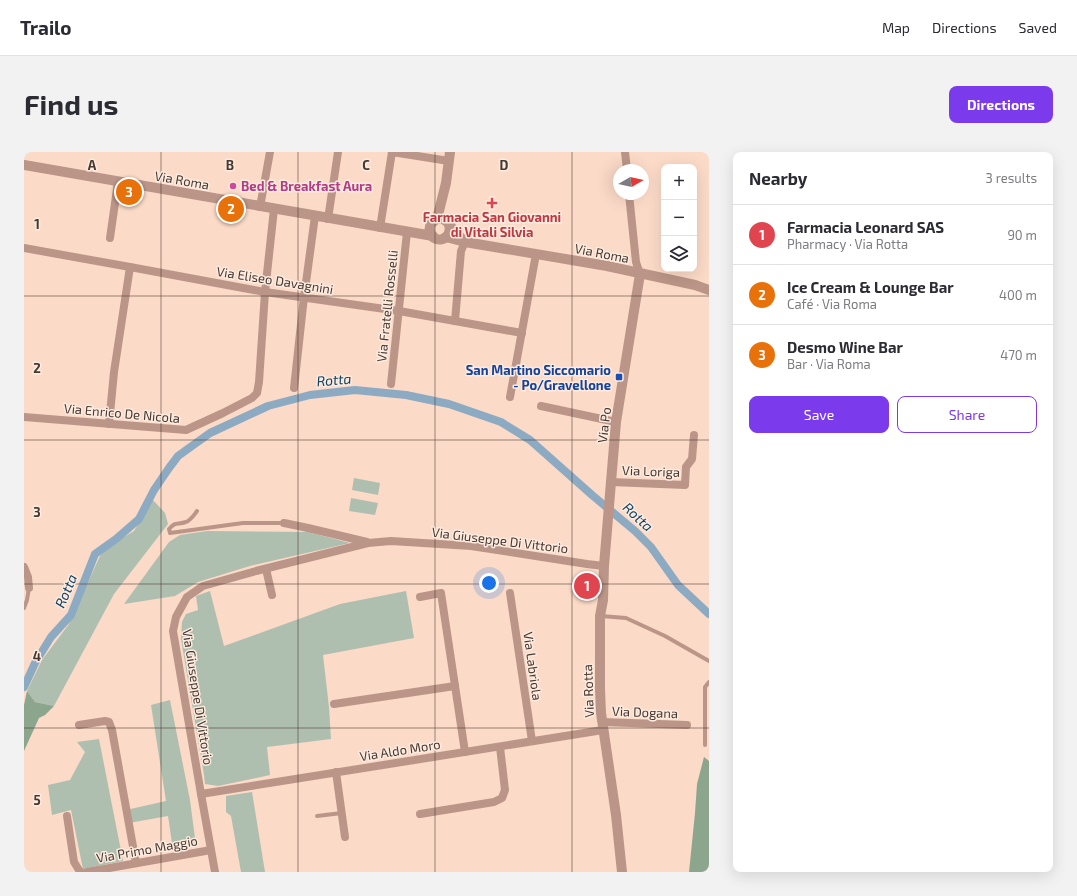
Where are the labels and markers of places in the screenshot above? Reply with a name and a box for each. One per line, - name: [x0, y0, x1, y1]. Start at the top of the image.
- pin: 3: [116, 177, 142, 207]
- place label: Bed & Breakfast Aura: [241, 178, 372, 194]
- marker: Bed & Breakfast Aura: [228, 181, 238, 191]
- pin: 2: [218, 194, 244, 224]
- marker: Farmacia San Giovanni di Vitali Silvia: [487, 198, 497, 208]
- place label: Farmacia San Giovanni di Vitali Silvia: [423, 209, 561, 240]
- place label: San Martino Siccomario - Po/Gravellone: [466, 362, 611, 393]
- marker: San Martino Siccomario - Po/Gravellone: [614, 372, 624, 382]
- pin: 1: [574, 571, 600, 601]

